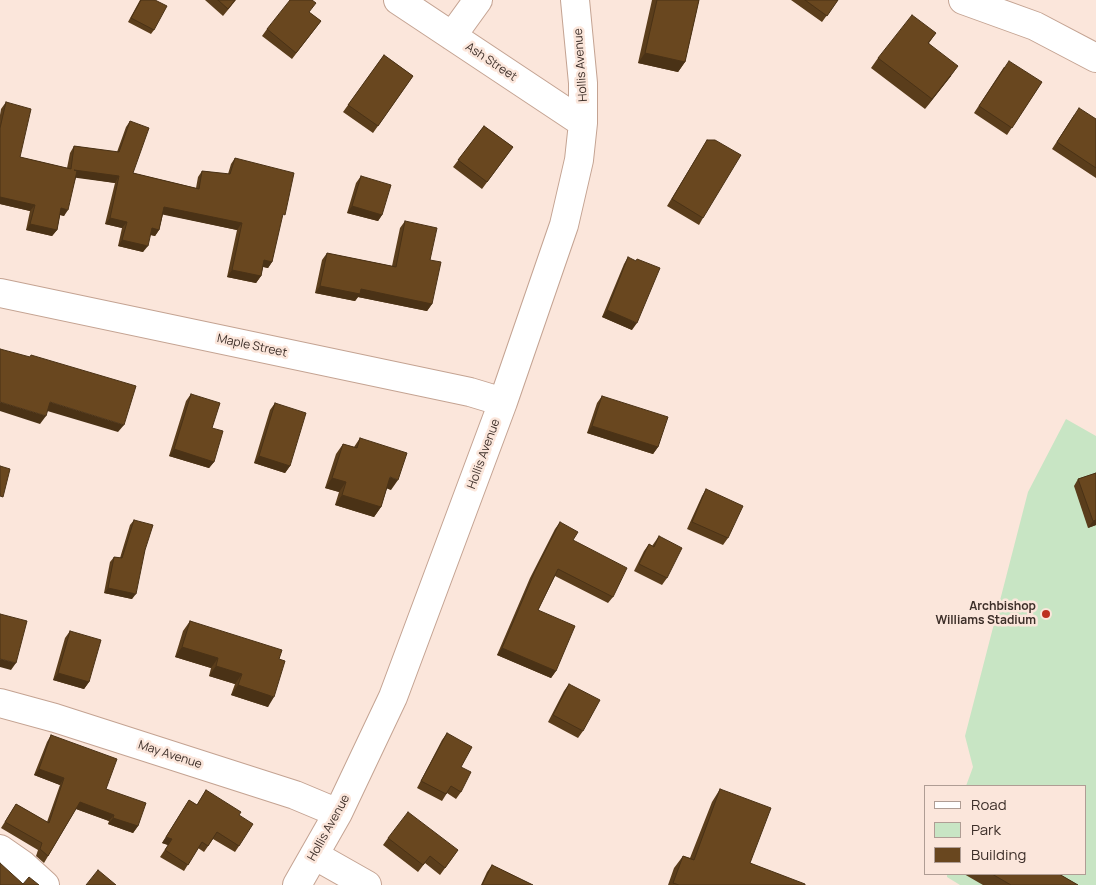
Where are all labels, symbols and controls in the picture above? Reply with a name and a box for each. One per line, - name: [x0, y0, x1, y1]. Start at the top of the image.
- street label: Hollis Avenue: [571, 28, 591, 102]
- street label: Ash Street: [463, 40, 519, 84]
- street label: Maple Street: [216, 332, 288, 360]
- street label: Hollis Avenue: [465, 417, 503, 491]
- place label: Archbishop Williams Stadium: [935, 600, 1036, 628]
- marker: Archbishop Williams Stadium: [1040, 608, 1052, 620]
- street label: May Avenue: [136, 738, 204, 772]
- legend: [924, 785, 1086, 875]
- street label: Hollis Avenue: [305, 792, 353, 864]
- text: Road: [971, 794, 1007, 815]
- text: Park: [971, 819, 1001, 840]
- text: Building: [971, 844, 1026, 865]

